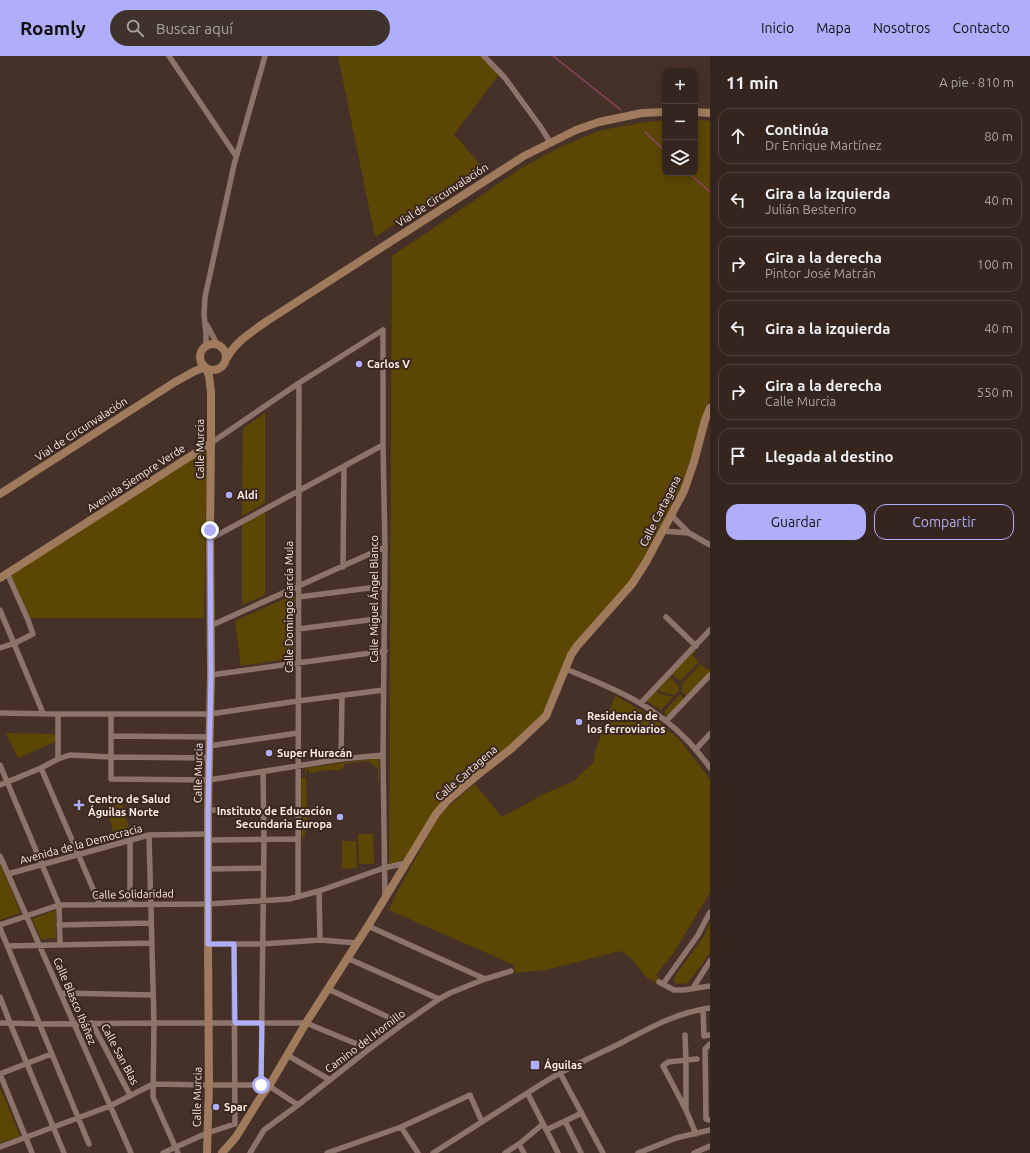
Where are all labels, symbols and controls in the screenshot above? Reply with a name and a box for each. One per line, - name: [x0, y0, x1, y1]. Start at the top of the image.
- search box: [110, 10, 390, 46]
- text: Roamly: [20, 17, 86, 39]
- icon: search: [124, 17, 146, 39]
- text: Buscar aquí: [156, 20, 233, 37]
- text: Inicio: [761, 20, 794, 36]
- text: Mapa: [816, 20, 851, 36]
- text: Nosotros: [873, 20, 930, 36]
- text: Contacto: [952, 20, 1010, 36]
- map controls: [662, 68, 698, 176]
- button: +: [662, 68, 698, 104]
- text: 11 min: [726, 73, 779, 92]
- text: A pie · 810 m: [939, 75, 1014, 89]
- button: −: [662, 104, 698, 140]
- text: Continúa: [765, 121, 829, 138]
- icon: ahead: [727, 125, 749, 147]
- text: 80 m: [984, 129, 1013, 143]
- text: Dr Enrique Martínez: [765, 138, 882, 152]
- button: layers: [662, 140, 698, 176]
- street label: Vial de Circunvalación: [394, 161, 490, 229]
- text: Gira a la izquierda: [765, 185, 891, 202]
- icon: left: [727, 189, 749, 211]
- text: 40 m: [984, 193, 1013, 207]
- text: Julián Besteriro: [765, 202, 856, 216]
- text: Gira a la derecha: [765, 249, 882, 266]
- icon: right: [727, 253, 749, 275]
- text: 100 m: [977, 257, 1013, 271]
- text: Pintor José Matrán: [765, 266, 876, 280]
- icon: left: [727, 317, 749, 339]
- text: Gira a la izquierda: [765, 320, 891, 337]
- text: 40 m: [984, 321, 1013, 335]
- place label: Carlos V: [367, 358, 410, 370]
- marker: Carlos V: [354, 359, 364, 369]
- text: Gira a la derecha: [765, 377, 882, 394]
- icon: right: [727, 381, 749, 403]
- text: 550 m: [977, 385, 1013, 399]
- text: Calle Murcia: [765, 394, 836, 408]
- street label: Vial de Circunvalación: [33, 395, 129, 463]
- street label: Calle Murcia: [194, 419, 206, 479]
- street label: Avenida Siempre Verde: [85, 442, 187, 514]
- icon: arrive: [727, 445, 749, 467]
- text: Llegada al destino: [765, 448, 894, 465]
- street label: Calle Cartagena: [637, 474, 683, 548]
- place label: Aldi: [237, 489, 258, 501]
- marker: Aldi: [224, 490, 234, 500]
- button: Guardar: [726, 504, 866, 540]
- button: Compartir: [874, 504, 1014, 540]
- route end: [201, 521, 219, 539]
- street label: Calle Miguel Ángel Blanco: [367, 535, 380, 663]
- street label: Calle Domingo García Mula: [283, 541, 295, 673]
- place label: Residencia de los ferroviarios: [587, 710, 665, 735]
- marker: Residencia de los ferroviarios: [574, 717, 584, 727]
- street label: Calle Murcia: [191, 743, 205, 803]
- street label: Calle Cartagena: [433, 743, 499, 803]
- place label: Super Huracán: [277, 747, 352, 759]
- marker: Super Huracán: [264, 748, 274, 758]
- place label: Centro de Salud Águilas Norte: [88, 793, 170, 818]
- marker: Centro de Salud Águilas Norte: [73, 799, 85, 811]
- place label: Instituto de Educación Secundaria Europa: [217, 805, 332, 830]
- marker: Instituto de Educación Secundaria Europa: [335, 812, 345, 822]
- street label: Avenida de la Democracia: [18, 822, 144, 866]
- street label: Calle Solidaridad: [92, 887, 174, 901]
- street label: Calle Blasco Ibáñez: [51, 956, 99, 1046]
- street label: Camino del Hornillo: [323, 1007, 407, 1075]
- street label: Calle San Blas: [99, 1021, 141, 1087]
- place label: Águilas: [544, 1058, 582, 1071]
- marker: Águilas: [529, 1059, 541, 1071]
- street label: Calle Murcia: [190, 1067, 204, 1127]
- route start: [252, 1076, 270, 1094]
- place label: Spar: [224, 1101, 248, 1113]
- marker: Spar: [211, 1102, 221, 1112]

